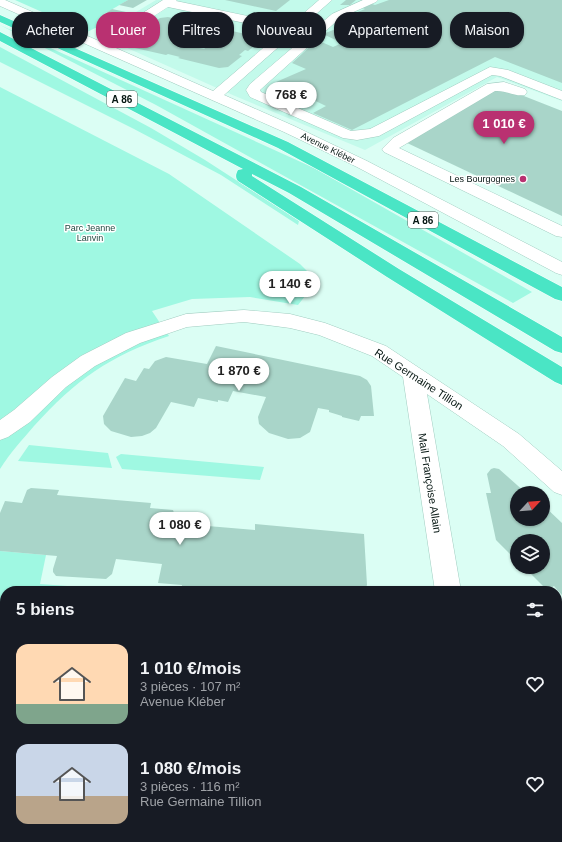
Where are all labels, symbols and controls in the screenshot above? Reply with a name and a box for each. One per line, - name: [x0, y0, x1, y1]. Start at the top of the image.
- chip: Acheter: [12, 12, 88, 48]
- chip: Louer: [96, 12, 160, 48]
- chip: Filtres: [168, 12, 234, 48]
- chip: Nouveau: [242, 12, 326, 48]
- chip: Appartement: [334, 12, 442, 48]
- chip: Maison: [450, 12, 524, 48]
- pin: 768 €: [263, 82, 319, 116]
- text: 768 €: [275, 87, 307, 102]
- road number: A 86: [107, 91, 137, 107]
- pin: 1 010 €: [467, 111, 541, 145]
- text: 1 010 €: [482, 116, 526, 131]
- street label: Avenue Kléber: [299, 131, 357, 165]
- place label: Les Bourgognes: [449, 174, 515, 184]
- marker: Les Bourgognes: [518, 174, 528, 184]
- road number: A 86: [408, 212, 438, 228]
- park label: Parc Jeanne Lanvin: [65, 223, 115, 243]
- pin: 1 140 €: [253, 271, 327, 305]
- text: 1 140 €: [268, 276, 312, 291]
- street label: Rue Germaine Tillion: [373, 346, 465, 412]
- pin: 1 870 €: [202, 358, 276, 392]
- text: 1 870 €: [217, 363, 261, 378]
- street label: Mail Françoise Allain: [416, 432, 444, 534]
- north arrow: [510, 486, 550, 526]
- map controls: [510, 486, 550, 574]
- pin: 1 080 €: [143, 512, 217, 546]
- text: 1 080 €: [158, 517, 202, 532]
- button: layers: [510, 534, 550, 574]
- icon: filters: [524, 599, 546, 621]
- text: 5 biens: [16, 600, 75, 619]
- text: 1 010 €/mois: [140, 659, 241, 678]
- icon: home: [48, 660, 96, 708]
- icon: heart: [524, 673, 546, 695]
- text: 3 pièces · 107 m²: [140, 679, 240, 694]
- text: Avenue Kléber: [140, 694, 225, 709]
- text: 1 080 €/mois: [140, 759, 241, 778]
- icon: home: [48, 760, 96, 808]
- icon: heart: [524, 773, 546, 795]
- text: 3 pièces · 116 m²: [140, 779, 239, 794]
- text: Rue Germaine Tillion: [140, 794, 261, 809]

